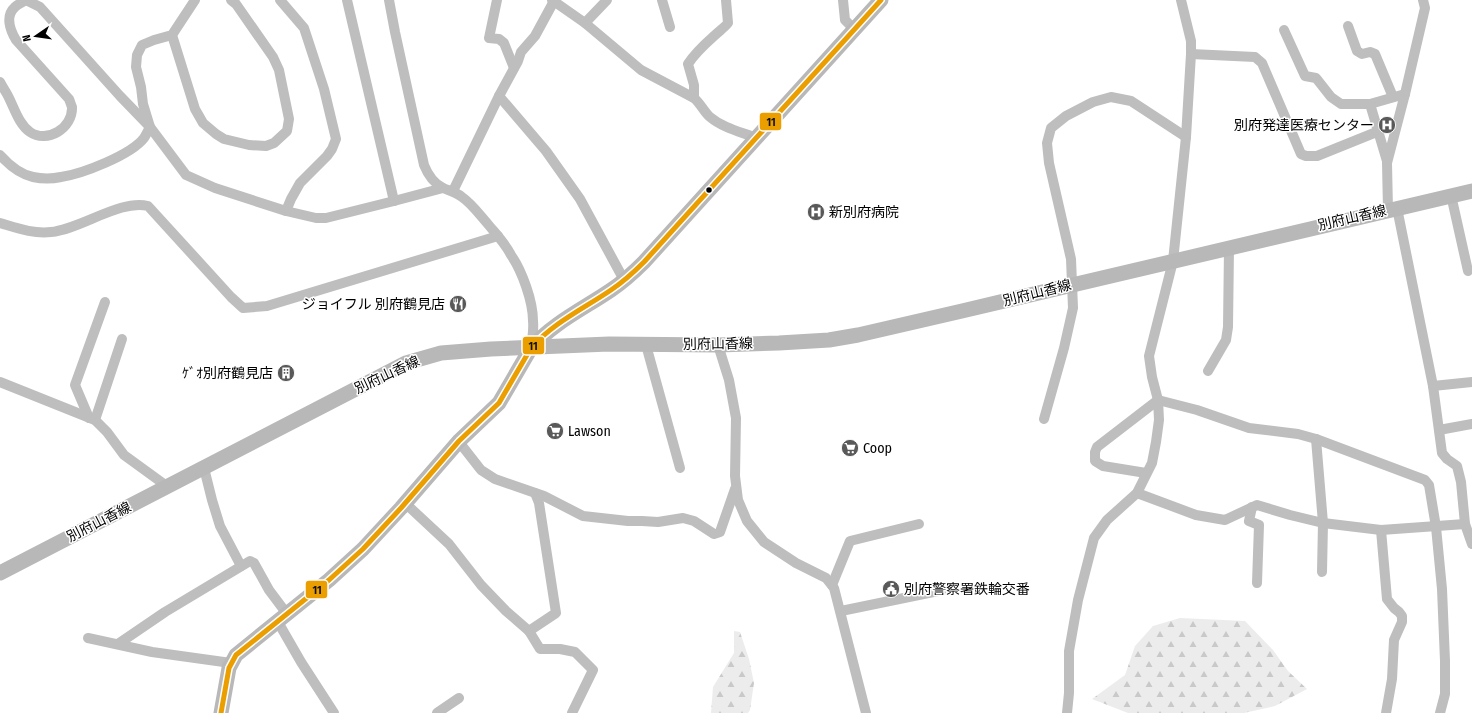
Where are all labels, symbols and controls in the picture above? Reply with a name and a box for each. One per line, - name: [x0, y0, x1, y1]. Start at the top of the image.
- north arrow: [16, 16, 56, 56]
- text: N: [20, 33, 34, 43]
- line badge: 11: [759, 112, 782, 131]
- hospital icon: 別府発達医療センター: [1377, 115, 1397, 135]
- text: 11: [766, 116, 776, 129]
- place label: 別府発達医療センター: [1234, 117, 1374, 134]
- unlabelled marker: [704, 185, 714, 195]
- hospital icon: 新別府病院: [806, 202, 826, 222]
- street label: 別府山香線: [1316, 202, 1388, 234]
- place label: 新別府病院: [829, 204, 899, 221]
- street label: 別府山香線: [1001, 276, 1073, 310]
- restaurant icon: ジョイフル 別府鶴見店: [448, 294, 468, 314]
- place label: ジョイフル 別府鶴見店: [302, 296, 445, 313]
- street label: 別府山香線: [683, 335, 753, 353]
- line badge: 11: [522, 336, 545, 355]
- text: 11: [528, 340, 538, 353]
- street label: 別府山香線: [352, 353, 422, 397]
- building icon: ｹﾞｵ別府鶴見店: [276, 363, 296, 383]
- place label: ｹﾞｵ別府鶴見店: [182, 365, 273, 382]
- supermarket icon: Lawson: [545, 421, 565, 441]
- place label: Lawson: [568, 423, 611, 440]
- supermarket icon: Coop: [840, 438, 860, 458]
- place label: Coop: [863, 440, 892, 457]
- street label: 別府山香線: [64, 499, 134, 545]
- public building icon: 別府警察署鉄輪交番: [881, 579, 901, 599]
- line badge: 11: [305, 580, 328, 599]
- place label: 別府警察署鉄輪交番: [904, 581, 1030, 598]
- text: 11: [312, 584, 322, 597]

